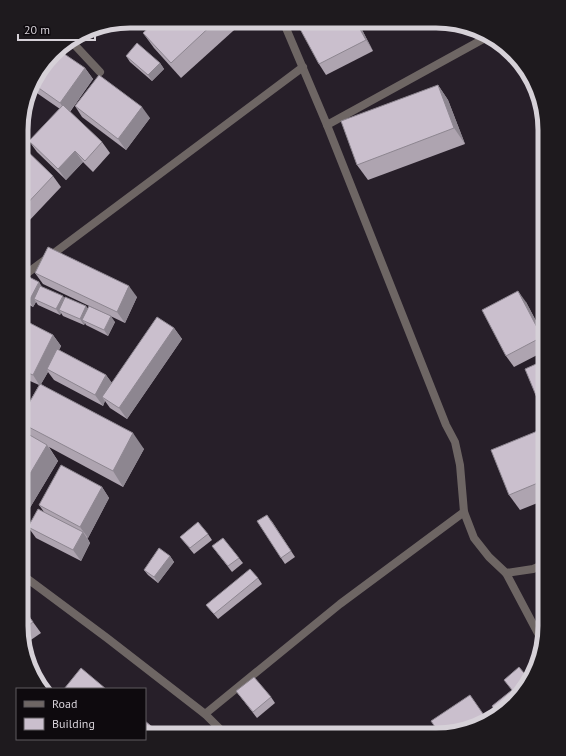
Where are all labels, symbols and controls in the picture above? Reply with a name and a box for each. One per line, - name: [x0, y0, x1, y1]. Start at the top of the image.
- scale bar: [18, 16, 95, 42]
- text: 20 m: [24, 22, 50, 37]
- legend: [16, 688, 146, 740]
- text: Road: [52, 696, 77, 711]
- text: Building: [52, 716, 95, 731]

